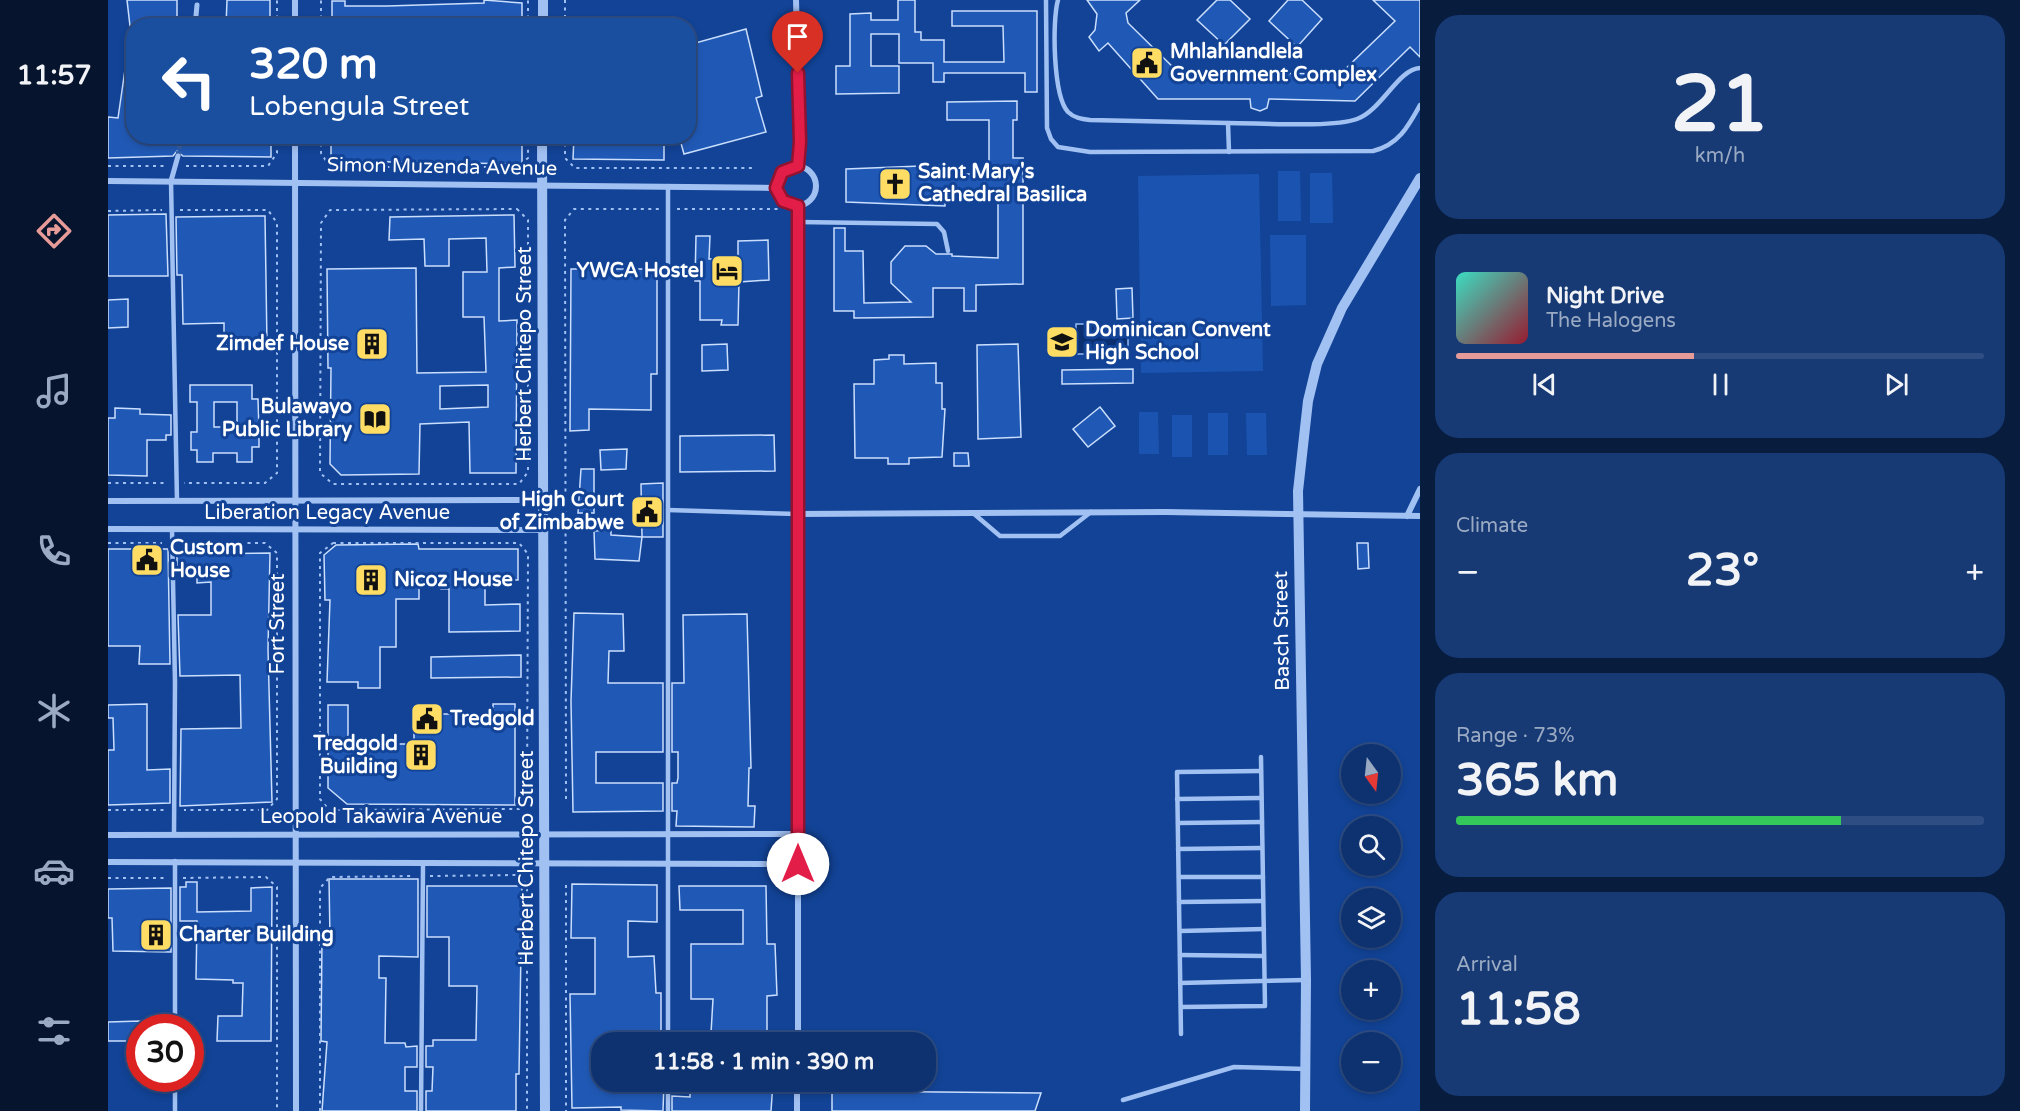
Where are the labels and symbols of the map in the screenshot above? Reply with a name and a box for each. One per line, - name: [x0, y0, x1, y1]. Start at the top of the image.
- pin: [772, 11, 823, 73]
- place label: Mhlahlandlela Government Complex: [1170, 40, 1377, 87]
- public building icon: Mhlahlandlela Government Complex: [1129, 45, 1165, 81]
- street label: Simon Muzenda Avenue: [327, 153, 557, 181]
- place label: Saint Mary's Cathedral Basilica: [918, 160, 1087, 207]
- church icon: Saint Mary's Cathedral Basilica: [877, 166, 913, 202]
- street label: Herbert Chitepo Street: [513, 246, 537, 462]
- hotel icon: YWCA Hostel: [709, 253, 745, 289]
- place label: YWCA Hostel: [576, 259, 704, 283]
- place label: Dominican Convent High School: [1085, 318, 1271, 365]
- school or university icon: Dominican Convent High School: [1044, 324, 1080, 360]
- building icon: Zimdef House: [354, 326, 390, 362]
- place label: Zimdef House: [216, 332, 349, 356]
- place label: Bulawayo Public Library: [222, 395, 352, 442]
- library icon: Bulawayo Public Library: [357, 401, 393, 437]
- place label: High Court of Zimbabwe: [500, 488, 624, 535]
- public building icon: High Court of Zimbabwe: [629, 494, 665, 530]
- street label: Liberation Legacy Avenue: [204, 501, 450, 525]
- place label: Custom House: [170, 536, 243, 583]
- public building icon: Custom House: [129, 542, 165, 578]
- building icon: Nicoz House: [353, 562, 389, 598]
- place label: Nicoz House: [394, 568, 513, 592]
- street label: Basch Street: [1269, 570, 1295, 691]
- street label: Fort Street: [266, 573, 290, 675]
- public building icon: Tredgold: [409, 701, 445, 737]
- place label: Tredgold: [449, 707, 535, 731]
- place label: Tredgold Building: [312, 732, 398, 779]
- building icon: Tredgold Building: [403, 737, 439, 773]
- north arrow: [1341, 744, 1401, 804]
- street label: Herbert Chitepo Street: [515, 750, 539, 966]
- street label: Leopold Takawira Avenue: [260, 805, 502, 829]
- position arrow: [766, 832, 830, 896]
- building icon: Charter Building: [138, 917, 174, 953]
- place label: Charter Building: [179, 923, 334, 947]
- speed limit sign: 30: [126, 1014, 204, 1092]

